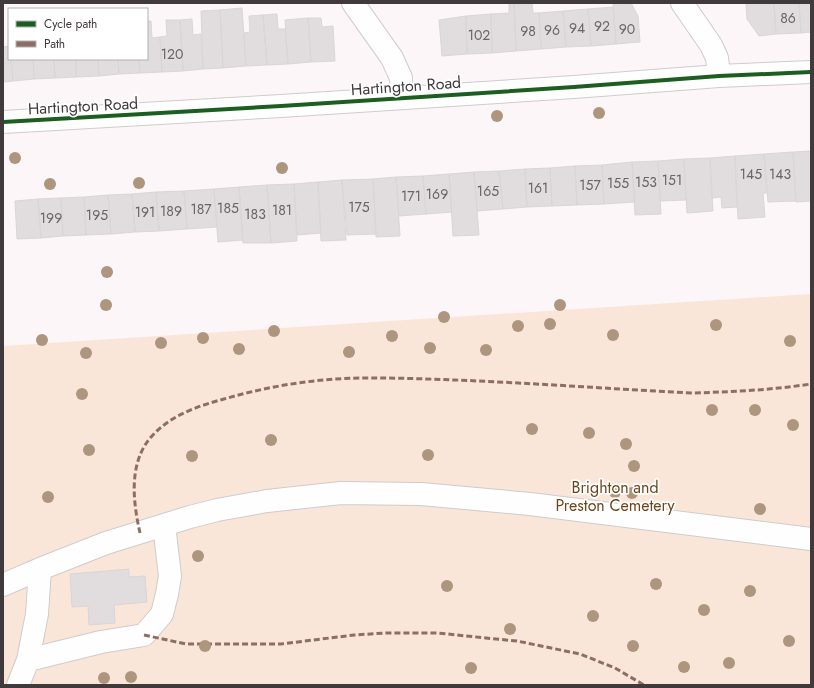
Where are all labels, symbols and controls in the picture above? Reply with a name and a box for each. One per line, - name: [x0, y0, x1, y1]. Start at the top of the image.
- legend: [8, 8, 148, 60]
- house number: 86: [780, 8, 796, 28]
- text: Cycle path: [44, 15, 97, 33]
- house number: 92: [594, 16, 610, 36]
- house number: 94: [569, 18, 585, 38]
- house number: 90: [619, 19, 635, 39]
- house number: 96: [544, 20, 560, 40]
- house number: 98: [520, 21, 536, 41]
- house number: 102: [468, 25, 490, 45]
- text: Path: [44, 35, 65, 53]
- house number: 120: [161, 44, 183, 64]
- street label: Hartington Road: [350, 71, 462, 101]
- street label: Hartington Road: [27, 92, 139, 120]
- house number: 145: [740, 164, 762, 184]
- house number: 143: [769, 164, 791, 184]
- house number: 151: [662, 170, 682, 190]
- house number: 153: [635, 172, 657, 192]
- house number: 155: [607, 173, 629, 193]
- house number: 157: [579, 175, 601, 195]
- house number: 161: [528, 178, 548, 198]
- house number: 165: [477, 181, 499, 201]
- house number: 169: [426, 184, 448, 204]
- house number: 171: [401, 186, 421, 206]
- house number: 175: [348, 197, 370, 217]
- house number: 185: [217, 198, 239, 218]
- house number: 187: [190, 199, 212, 219]
- house number: 181: [272, 200, 292, 220]
- house number: 189: [160, 201, 182, 221]
- house number: 191: [135, 202, 155, 222]
- house number: 183: [244, 204, 266, 224]
- house number: 195: [86, 205, 108, 225]
- house number: 199: [40, 208, 62, 228]
- park label: Brighton and Preston Cemetery: [555, 476, 676, 517]

